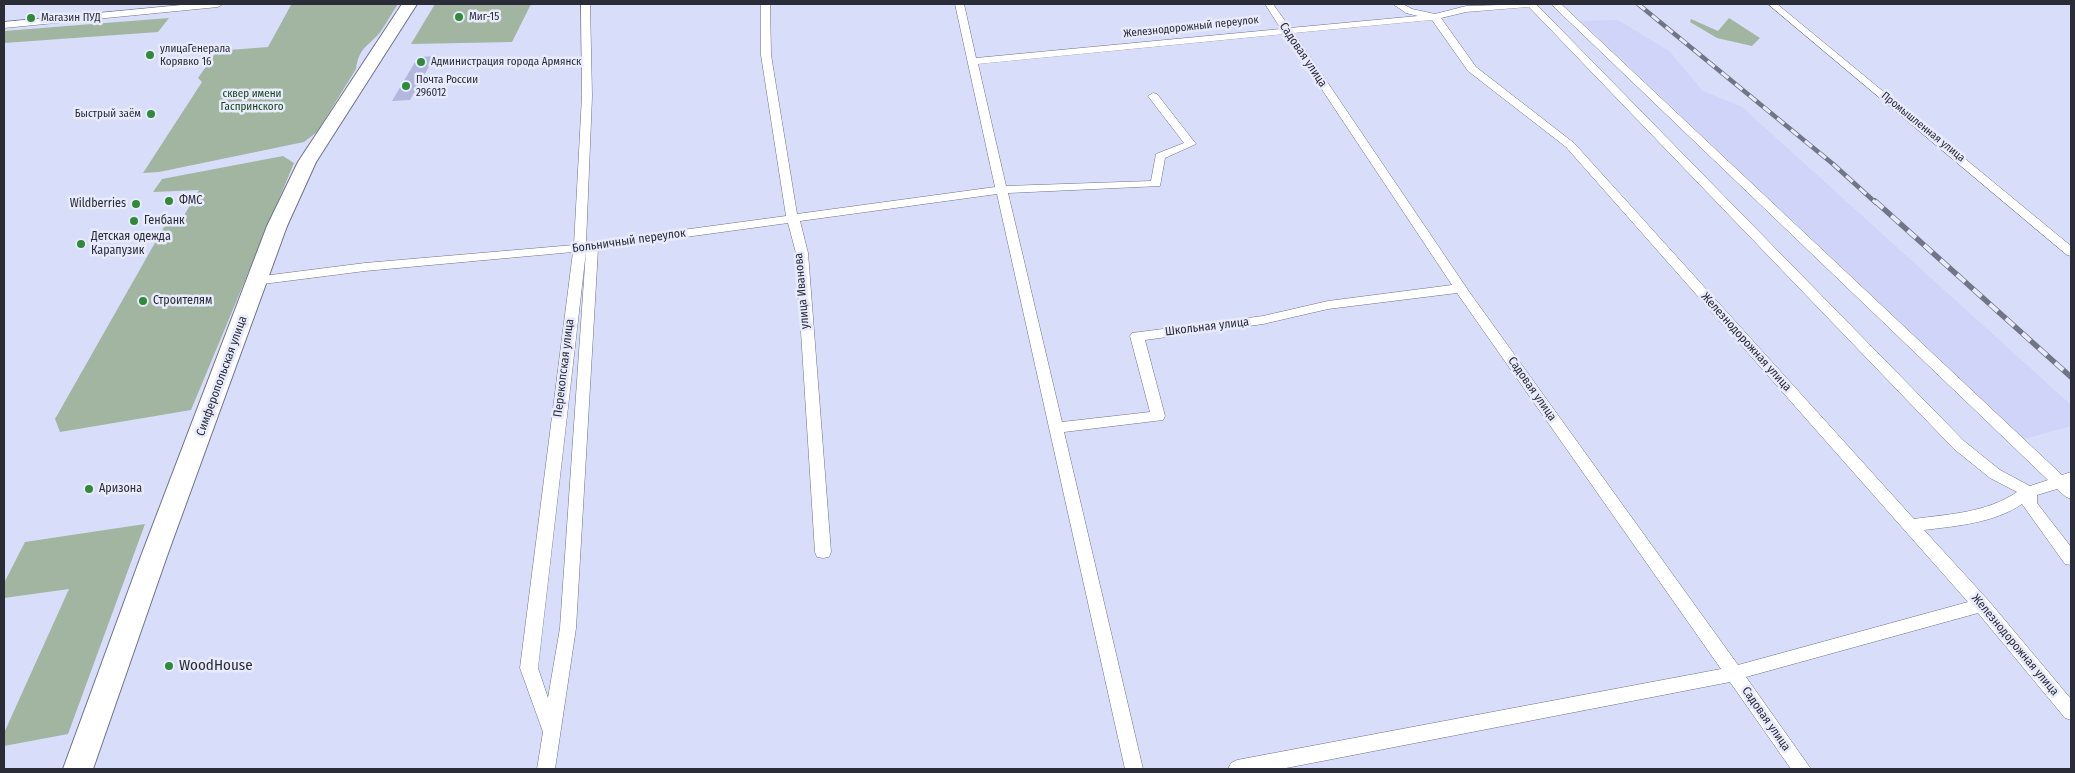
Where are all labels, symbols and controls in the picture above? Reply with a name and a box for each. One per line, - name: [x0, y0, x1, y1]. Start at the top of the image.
- place label: Миг-15: [469, 10, 499, 24]
- place label: Магазин ПУД: [41, 11, 101, 25]
- marker: Миг-15: [453, 11, 465, 23]
- marker: Магазин ПУД: [25, 12, 37, 24]
- street label: Железнодорожный переулок: [1123, 13, 1259, 41]
- street label: Садовая улица: [1276, 20, 1330, 90]
- place label: улицаГенерала Корявко 16: [160, 42, 230, 68]
- marker: улицаГенерала Корявко 16: [144, 49, 156, 61]
- place label: Администрация города Армянск: [431, 55, 581, 69]
- marker: Администрация города Армянск: [415, 56, 427, 68]
- place label: Почта России 296012: [416, 73, 478, 99]
- marker: Почта России 296012: [400, 80, 412, 92]
- park label: сквер имени Гаспринского: [221, 87, 283, 113]
- street label: Промышленная улица: [1878, 89, 1968, 165]
- place label: Быстрый заём: [75, 107, 141, 121]
- marker: Быстрый заём: [145, 108, 157, 120]
- place label: ФМС: [179, 194, 202, 208]
- marker: ФМС: [163, 195, 175, 207]
- place label: Wildberries: [70, 197, 126, 211]
- marker: Wildberries: [130, 198, 142, 210]
- place label: Генбанк: [144, 214, 185, 228]
- marker: Генбанк: [128, 215, 140, 227]
- street label: Больничный переулок: [571, 226, 687, 256]
- place label: Детская одежда Карапузик: [91, 230, 171, 258]
- marker: Детская одежда Карапузик: [75, 238, 87, 250]
- street label: улица Иванова: [791, 252, 813, 330]
- street label: Железнодорожная улица: [1698, 290, 1794, 394]
- place label: Строителям: [153, 294, 212, 308]
- marker: Строителям: [137, 295, 149, 307]
- street label: Симферопольская улица: [194, 314, 250, 438]
- street label: Школьная улица: [1164, 315, 1250, 339]
- street label: Перекопская улица: [551, 318, 577, 418]
- street label: Садовая улица: [1505, 354, 1559, 424]
- place label: Аризона: [99, 482, 142, 496]
- marker: Аризона: [83, 483, 95, 495]
- street label: Железнодорожная улица: [1968, 591, 2062, 699]
- place label: WoodHouse: [179, 657, 253, 675]
- marker: WoodHouse: [163, 660, 175, 672]
- street label: Садовая улица: [1739, 684, 1793, 754]

